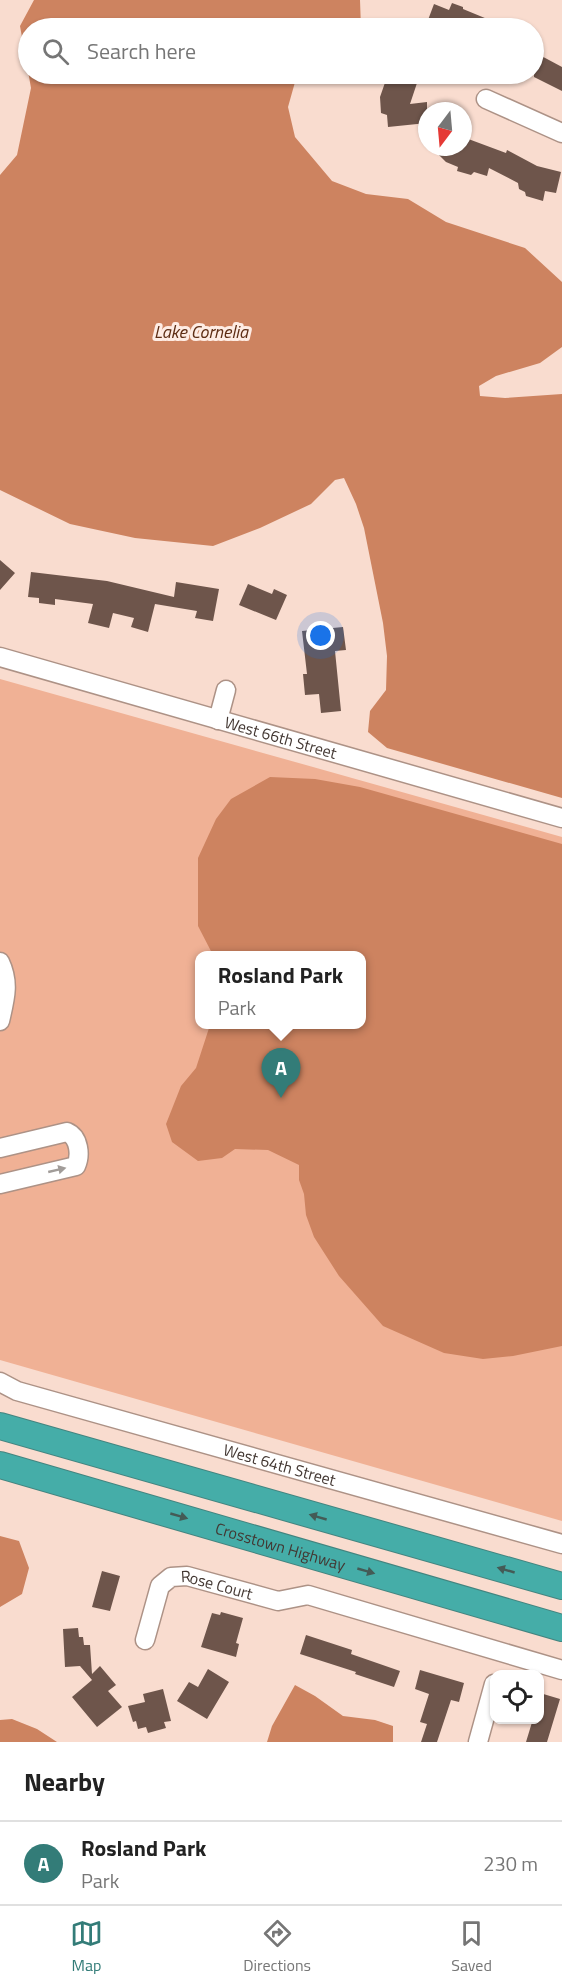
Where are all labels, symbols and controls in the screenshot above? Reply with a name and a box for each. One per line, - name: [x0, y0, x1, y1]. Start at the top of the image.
- search box: [18, 18, 544, 84]
- text: Search here: [87, 34, 196, 68]
- icon: search: [39, 35, 72, 68]
- north arrow: [418, 102, 472, 156]
- water label: Lake Cornelia: [154, 318, 249, 345]
- your location: [306, 621, 335, 650]
- street label: West 66th Street: [222, 710, 340, 765]
- popup: [195, 951, 366, 1029]
- text: Rosland Park: [218, 958, 343, 992]
- text: Park: [218, 992, 256, 1023]
- pin: A: [262, 1048, 300, 1098]
- one-way arrow: [48, 1165, 66, 1175]
- street label: West 64th Street: [221, 1438, 339, 1492]
- one-way arrow: [309, 1511, 327, 1521]
- one-way arrow: [170, 1512, 188, 1521]
- street label: Crosstown Highway: [212, 1516, 349, 1577]
- street label: Rose Court: [180, 1564, 256, 1606]
- one-way arrow: [497, 1565, 515, 1574]
- one-way arrow: [357, 1567, 375, 1576]
- map controls: [490, 1670, 544, 1724]
- button: locate: [490, 1670, 544, 1724]
- text: Nearby: [24, 1762, 105, 1801]
- text: Rosland Park: [81, 1831, 206, 1865]
- text: A: [37, 1848, 50, 1879]
- text: 230 m: [483, 1848, 538, 1879]
- text: Park: [81, 1865, 119, 1896]
- tab: Map: [70, 1917, 103, 1977]
- tab: Directions: [243, 1917, 311, 1977]
- tab: Saved: [451, 1917, 492, 1977]

